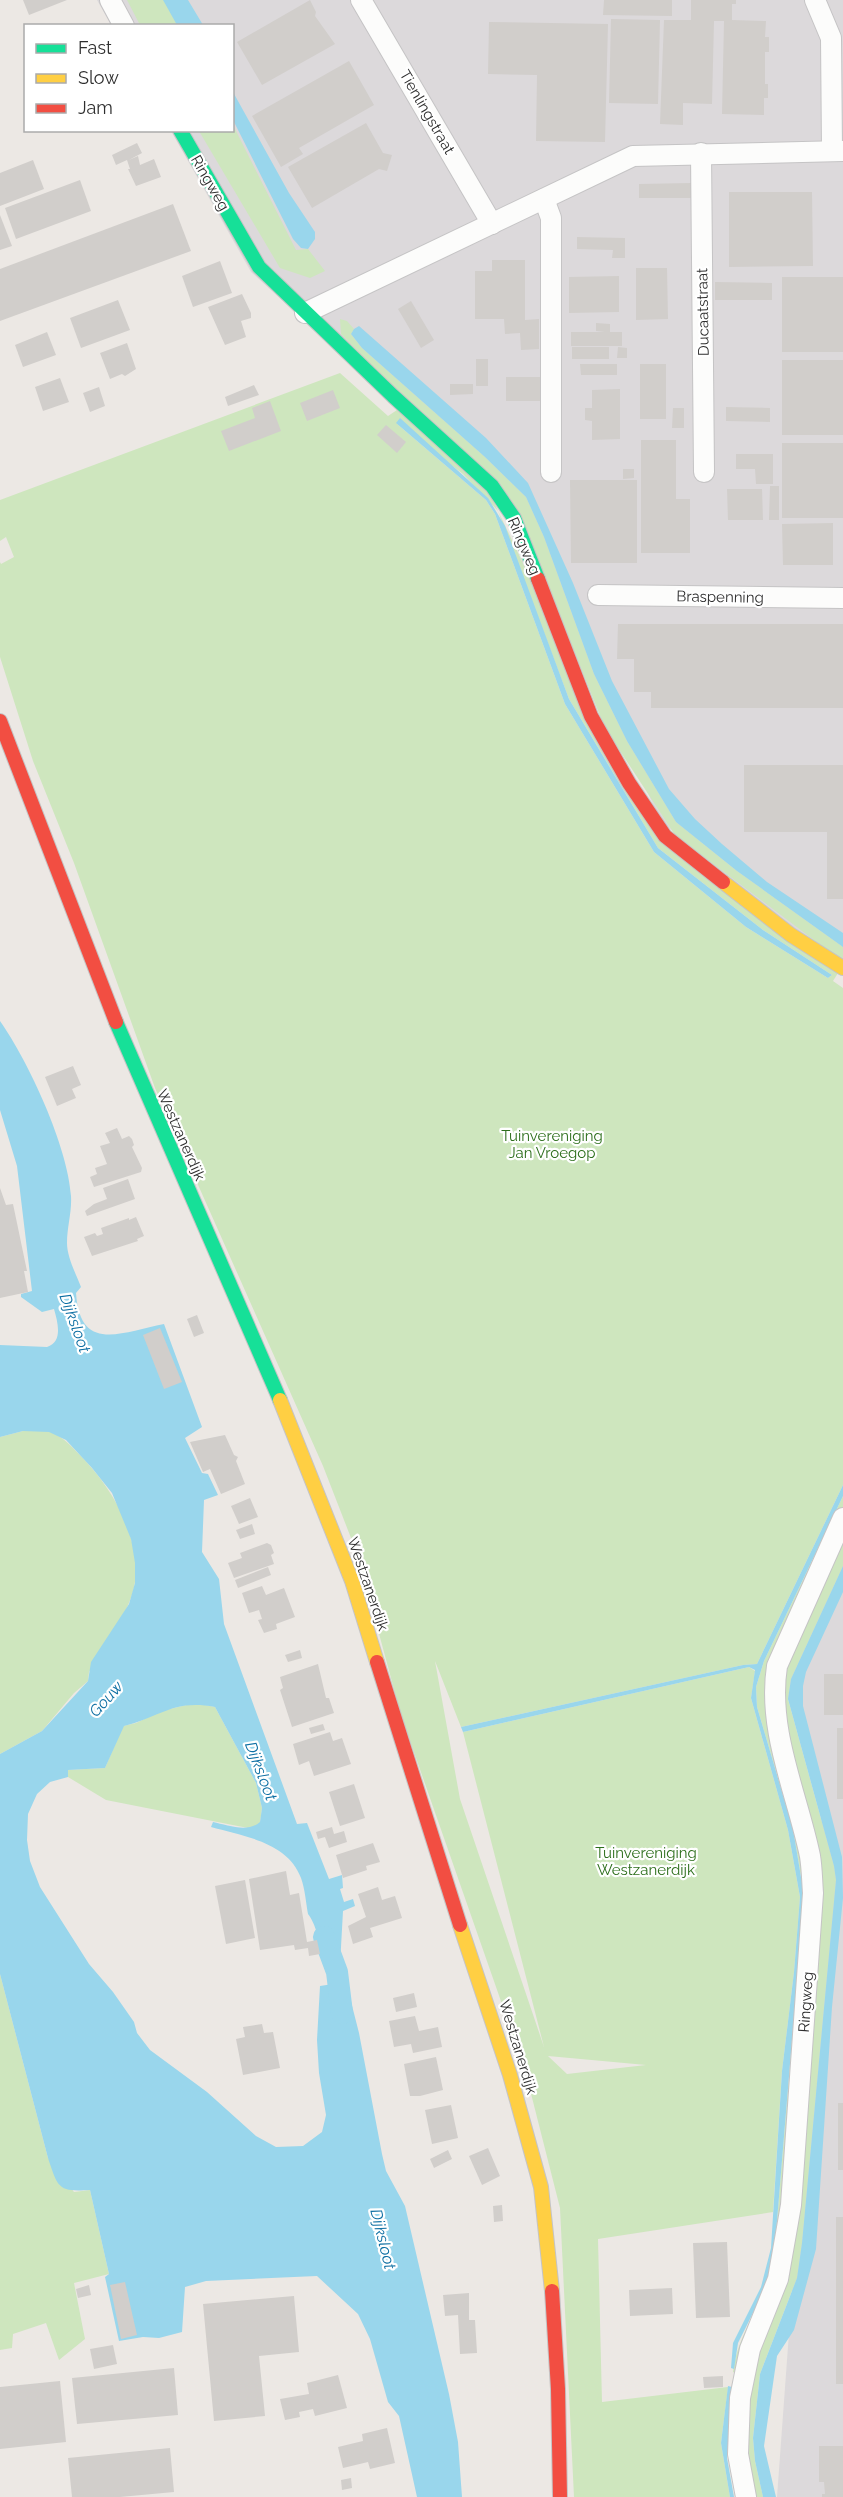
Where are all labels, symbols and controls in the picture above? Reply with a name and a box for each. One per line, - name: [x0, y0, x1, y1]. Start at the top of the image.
- legend: [24, 24, 234, 132]
- text: Fast: [78, 37, 112, 58]
- text: Slow: [78, 67, 119, 88]
- street label: Tienlingstraat: [396, 67, 458, 157]
- text: Jam: [78, 97, 113, 118]
- street label: Ringweg: [187, 152, 233, 214]
- street label: Ducaatstraat: [693, 268, 713, 356]
- street label: Ringweg: [504, 514, 544, 578]
- street label: Braspenning: [676, 587, 764, 607]
- street label: Westzanerdijk: [153, 1087, 209, 1183]
- park label: Tuinvereniging Jan Vroegop: [501, 1127, 603, 1162]
- water label: Dijksloot: [56, 1291, 95, 1356]
- street label: Westzanerdijk: [344, 1535, 392, 1633]
- water label: Gouw: [85, 1677, 128, 1721]
- water label: Dijksloot: [241, 1739, 281, 1804]
- park label: Tuinvereniging Westzanerdijk: [595, 1844, 697, 1879]
- street label: Ringweg: [795, 1971, 817, 2033]
- street label: Westzanerdijk: [495, 1998, 541, 2096]
- water label: Dijksloot: [366, 2207, 400, 2272]

